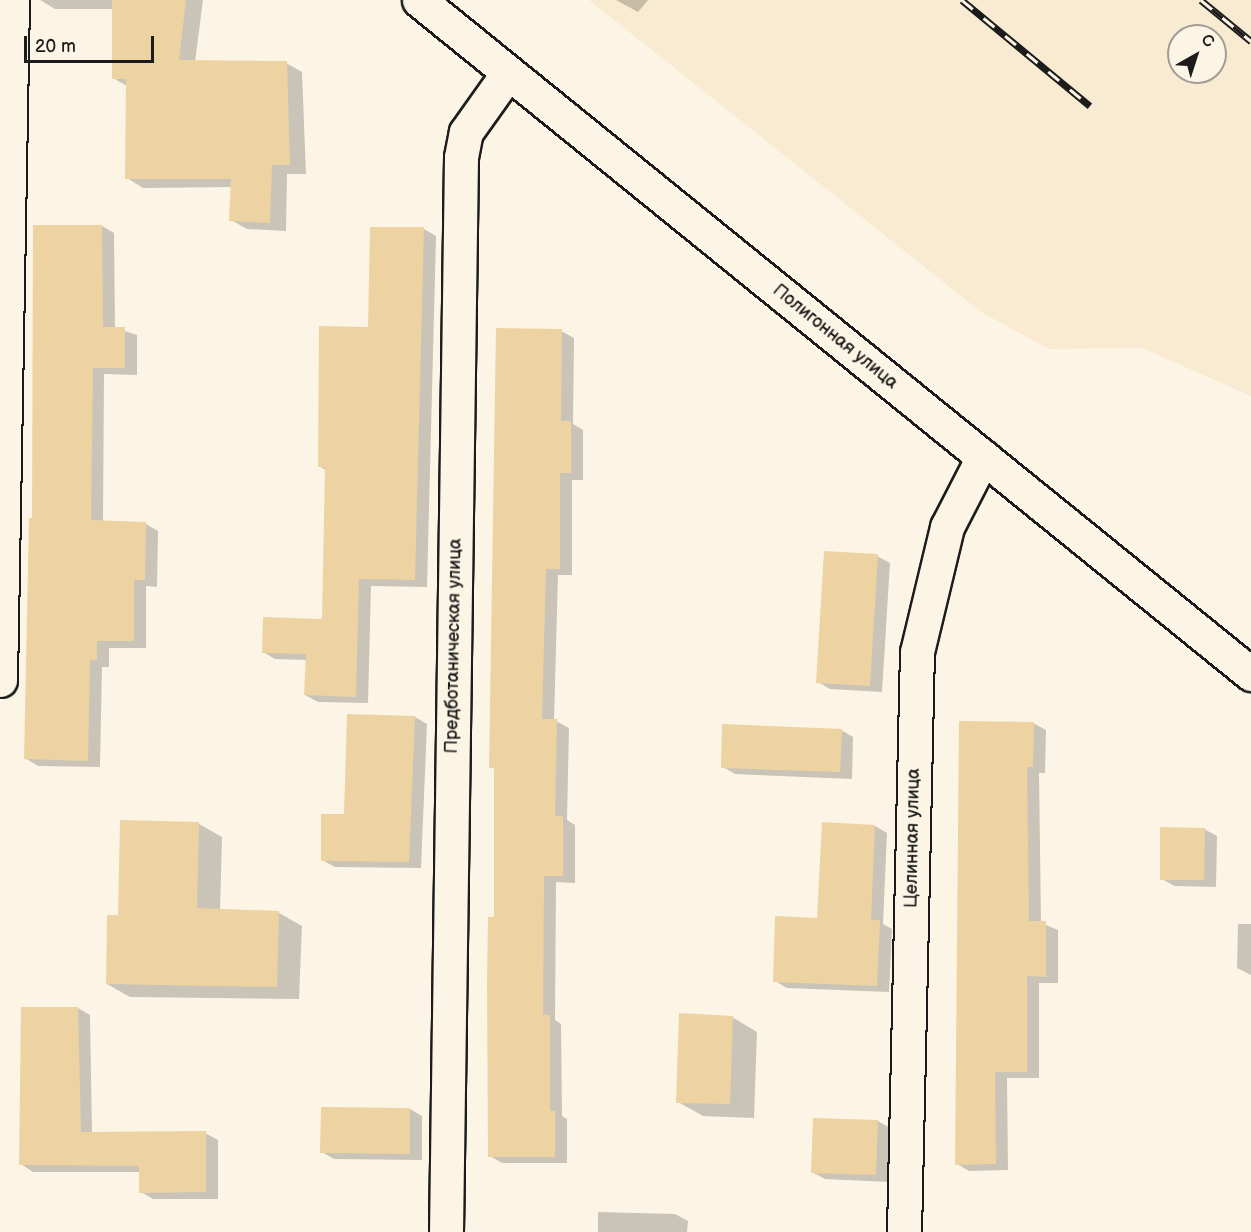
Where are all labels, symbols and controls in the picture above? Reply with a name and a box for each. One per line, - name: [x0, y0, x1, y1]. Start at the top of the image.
- scale bar: [27, 24, 158, 62]
- north arrow: [1167, 24, 1227, 84]
- text: С: [1197, 30, 1218, 52]
- text: 20 m: [35, 36, 76, 57]
- street label: Полигонная улица: [768, 280, 902, 394]
- street label: Предботаническая улица: [441, 538, 467, 754]
- street label: Целинная улица: [901, 768, 925, 908]

